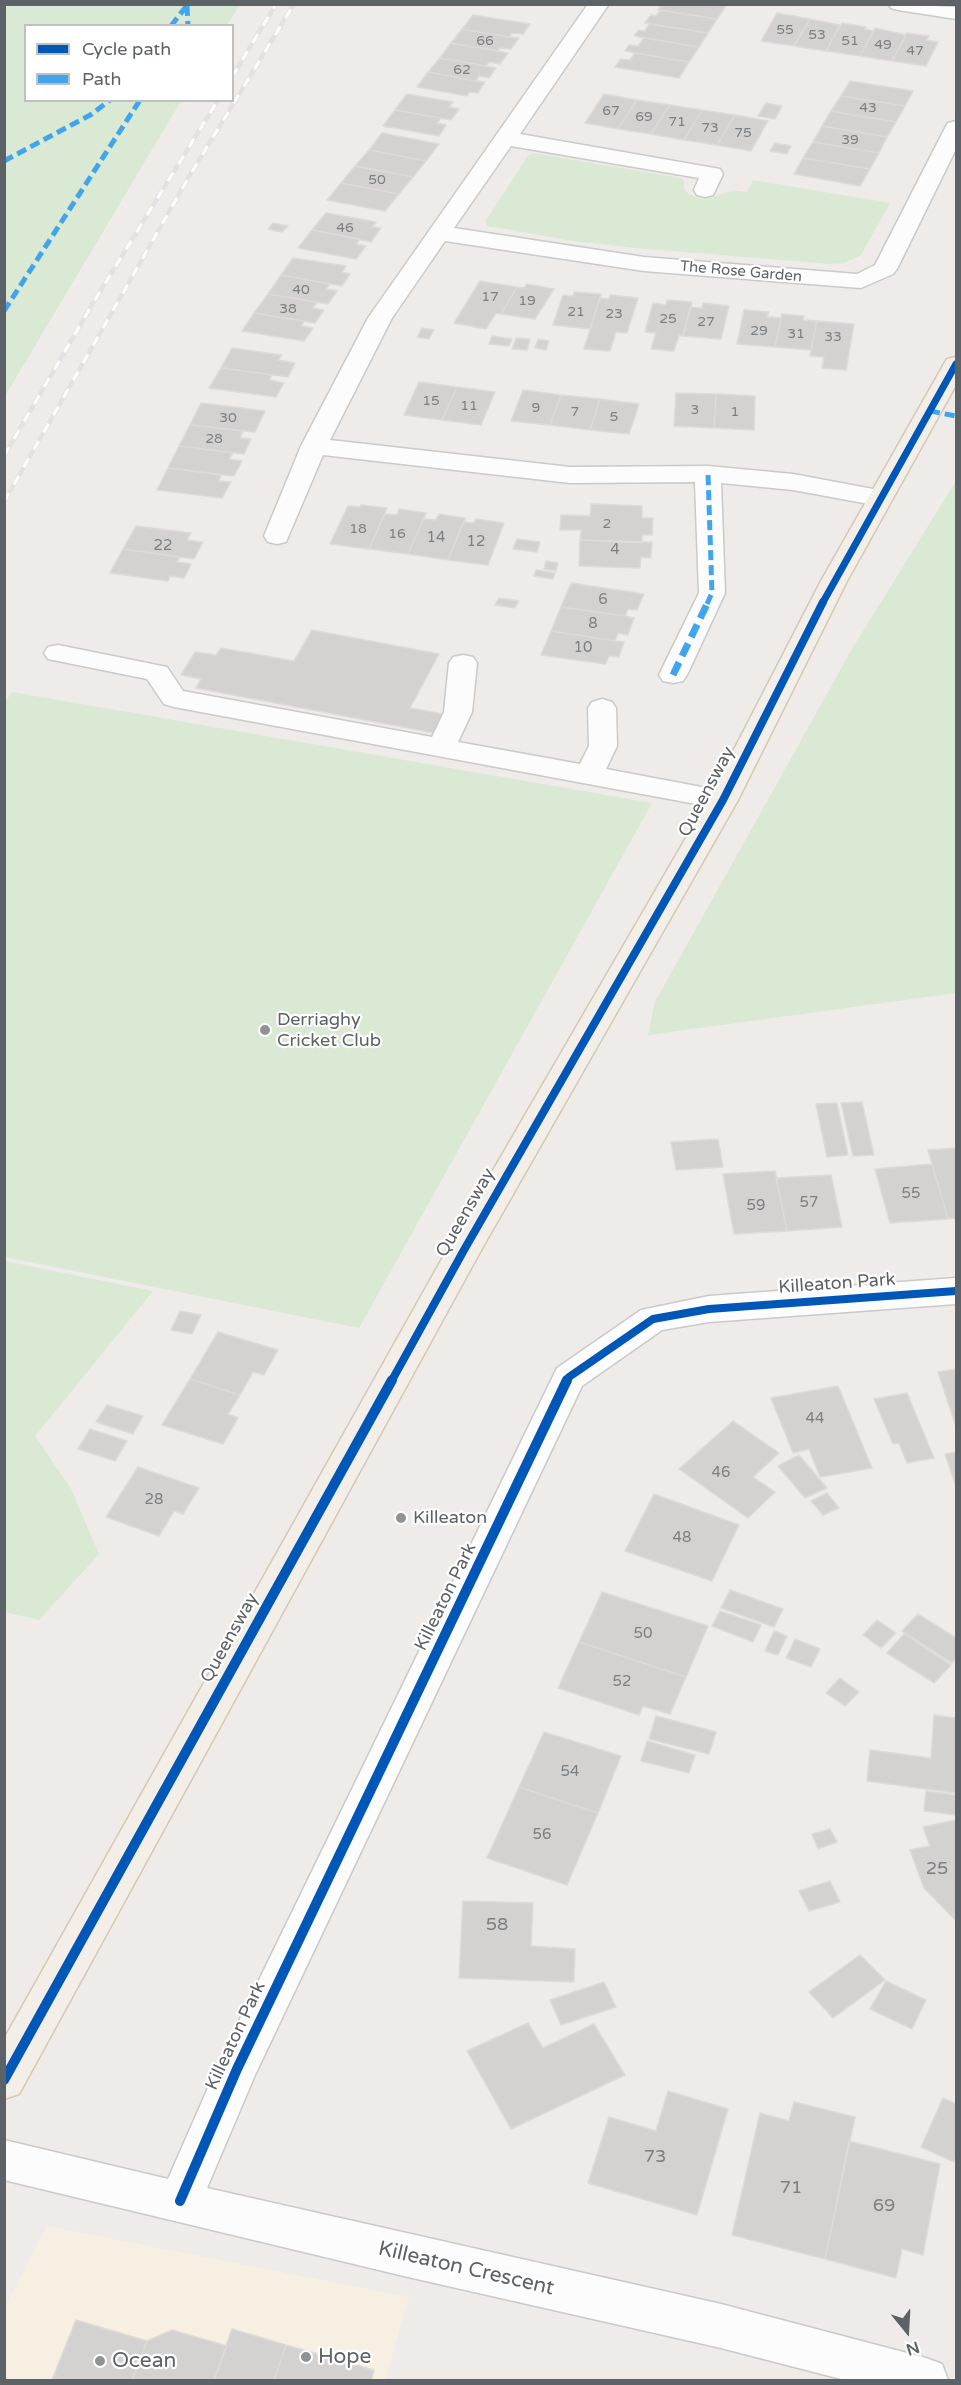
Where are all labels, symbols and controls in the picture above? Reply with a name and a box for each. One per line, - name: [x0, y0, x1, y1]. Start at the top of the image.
- house number: 55: [776, 22, 794, 38]
- legend: [24, 24, 234, 102]
- house number: 53: [808, 27, 826, 43]
- house number: 66: [476, 33, 494, 49]
- house number: 51: [841, 33, 859, 49]
- house number: 49: [874, 37, 892, 53]
- text: Cycle path: [82, 38, 171, 60]
- house number: 47: [906, 43, 924, 59]
- house number: 62: [453, 62, 471, 78]
- text: Path: [82, 68, 121, 90]
- house number: 43: [859, 100, 877, 116]
- house number: 67: [602, 103, 620, 119]
- house number: 69: [635, 109, 653, 125]
- house number: 71: [668, 114, 686, 130]
- house number: 73: [701, 120, 719, 136]
- house number: 75: [734, 125, 752, 141]
- house number: 39: [841, 132, 859, 148]
- house number: 50: [368, 172, 386, 188]
- house number: 46: [336, 220, 354, 236]
- street label: The Rose Garden: [679, 258, 803, 286]
- house number: 40: [292, 282, 310, 298]
- house number: 17: [481, 289, 499, 305]
- house number: 19: [518, 293, 536, 309]
- house number: 38: [279, 301, 297, 317]
- house number: 21: [567, 304, 585, 320]
- house number: 23: [605, 306, 623, 322]
- house number: 25: [659, 311, 677, 327]
- house number: 27: [697, 314, 715, 330]
- house number: 29: [750, 323, 768, 339]
- house number: 31: [787, 326, 805, 342]
- house number: 33: [824, 329, 842, 345]
- house number: 15: [422, 393, 440, 409]
- house number: 11: [460, 398, 478, 414]
- house number: 9: [532, 400, 540, 416]
- house number: 3: [691, 402, 699, 418]
- house number: 7: [571, 404, 579, 420]
- house number: 1: [731, 404, 739, 420]
- house number: 5: [610, 409, 618, 425]
- house number: 30: [219, 410, 237, 426]
- house number: 28: [205, 431, 223, 447]
- house number: 2: [603, 516, 611, 532]
- house number: 18: [349, 521, 367, 537]
- house number: 16: [388, 526, 406, 542]
- house number: 14: [427, 529, 445, 547]
- house number: 12: [467, 533, 485, 551]
- house number: 22: [154, 537, 172, 555]
- house number: 4: [610, 541, 620, 559]
- house number: 6: [598, 591, 608, 609]
- house number: 8: [588, 615, 598, 633]
- house number: 10: [574, 639, 592, 657]
- street label: Queensway: [674, 743, 740, 841]
- place label: Derriaghy Cricket Club: [277, 1009, 381, 1052]
- marker: Derriaghy Cricket Club: [258, 1023, 272, 1037]
- street label: Queensway: [432, 1165, 500, 1261]
- house number: 55: [902, 1185, 920, 1203]
- house number: 57: [800, 1194, 818, 1212]
- house number: 59: [747, 1197, 765, 1215]
- street label: Killeaton Park: [778, 1269, 896, 1299]
- house number: 44: [806, 1410, 824, 1428]
- house number: 46: [712, 1464, 730, 1482]
- house number: 28: [145, 1491, 163, 1509]
- place label: Killeaton: [413, 1507, 487, 1529]
- marker: Killeaton: [394, 1511, 408, 1525]
- house number: 48: [673, 1529, 691, 1547]
- street label: Killeaton Park: [411, 1540, 481, 1654]
- street label: Queensway: [197, 1589, 263, 1687]
- house number: 50: [634, 1625, 652, 1643]
- house number: 52: [613, 1673, 631, 1691]
- house number: 54: [561, 1763, 579, 1781]
- house number: 56: [533, 1826, 551, 1844]
- house number: 25: [926, 1858, 948, 1880]
- house number: 58: [486, 1914, 508, 1936]
- street label: Killeaton Park: [201, 1978, 271, 2094]
- house number: 73: [644, 2146, 666, 2168]
- house number: 71: [780, 2177, 802, 2199]
- house number: 69: [873, 2195, 895, 2217]
- street label: Killeaton Crescent: [376, 2237, 556, 2301]
- north arrow: [877, 2301, 937, 2361]
- text: N: [903, 2337, 922, 2360]
- place label: Hope: [318, 2344, 371, 2370]
- place label: Ocean: [112, 2348, 176, 2374]
- marker: Hope: [299, 2350, 313, 2364]
- marker: Ocean: [93, 2354, 107, 2368]

